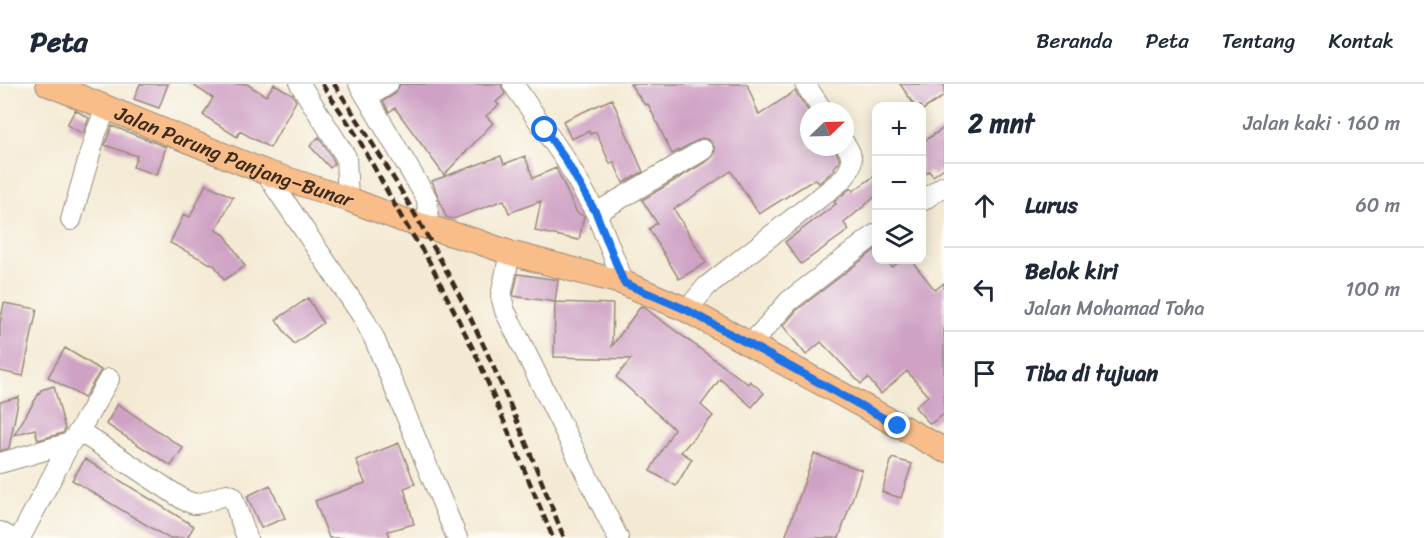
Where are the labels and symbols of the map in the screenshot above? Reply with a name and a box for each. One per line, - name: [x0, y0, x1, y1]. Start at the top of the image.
- street label: Jalan Parung Panjang–Bunar: [109, 95, 360, 218]
- north arrow: [800, 102, 854, 156]
- route start: [531, 116, 557, 142]
- route end: [884, 412, 910, 438]

